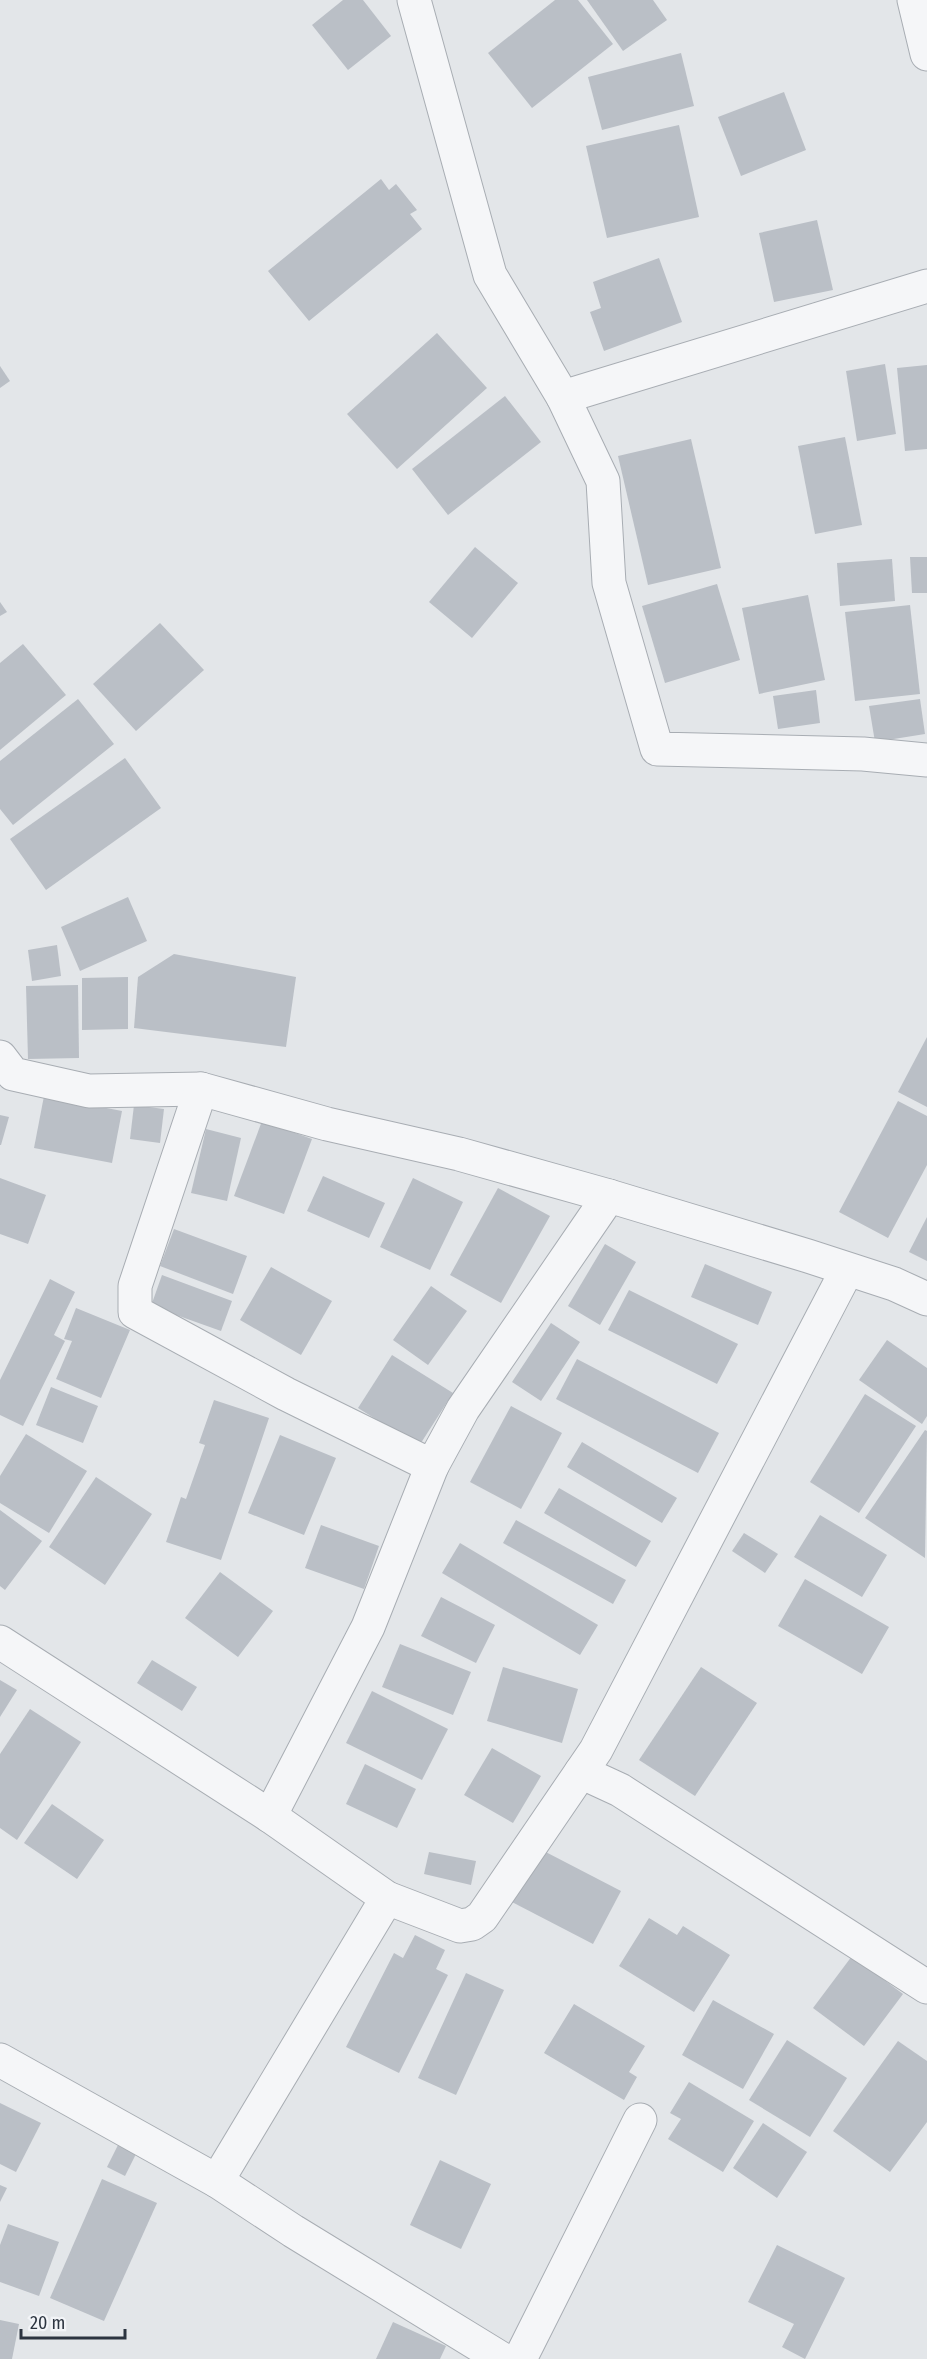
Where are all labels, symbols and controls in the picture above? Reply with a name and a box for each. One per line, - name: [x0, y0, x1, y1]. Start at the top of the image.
- scale bar: [21, 2302, 124, 2340]
- text: 20 m: [30, 2312, 65, 2334]

